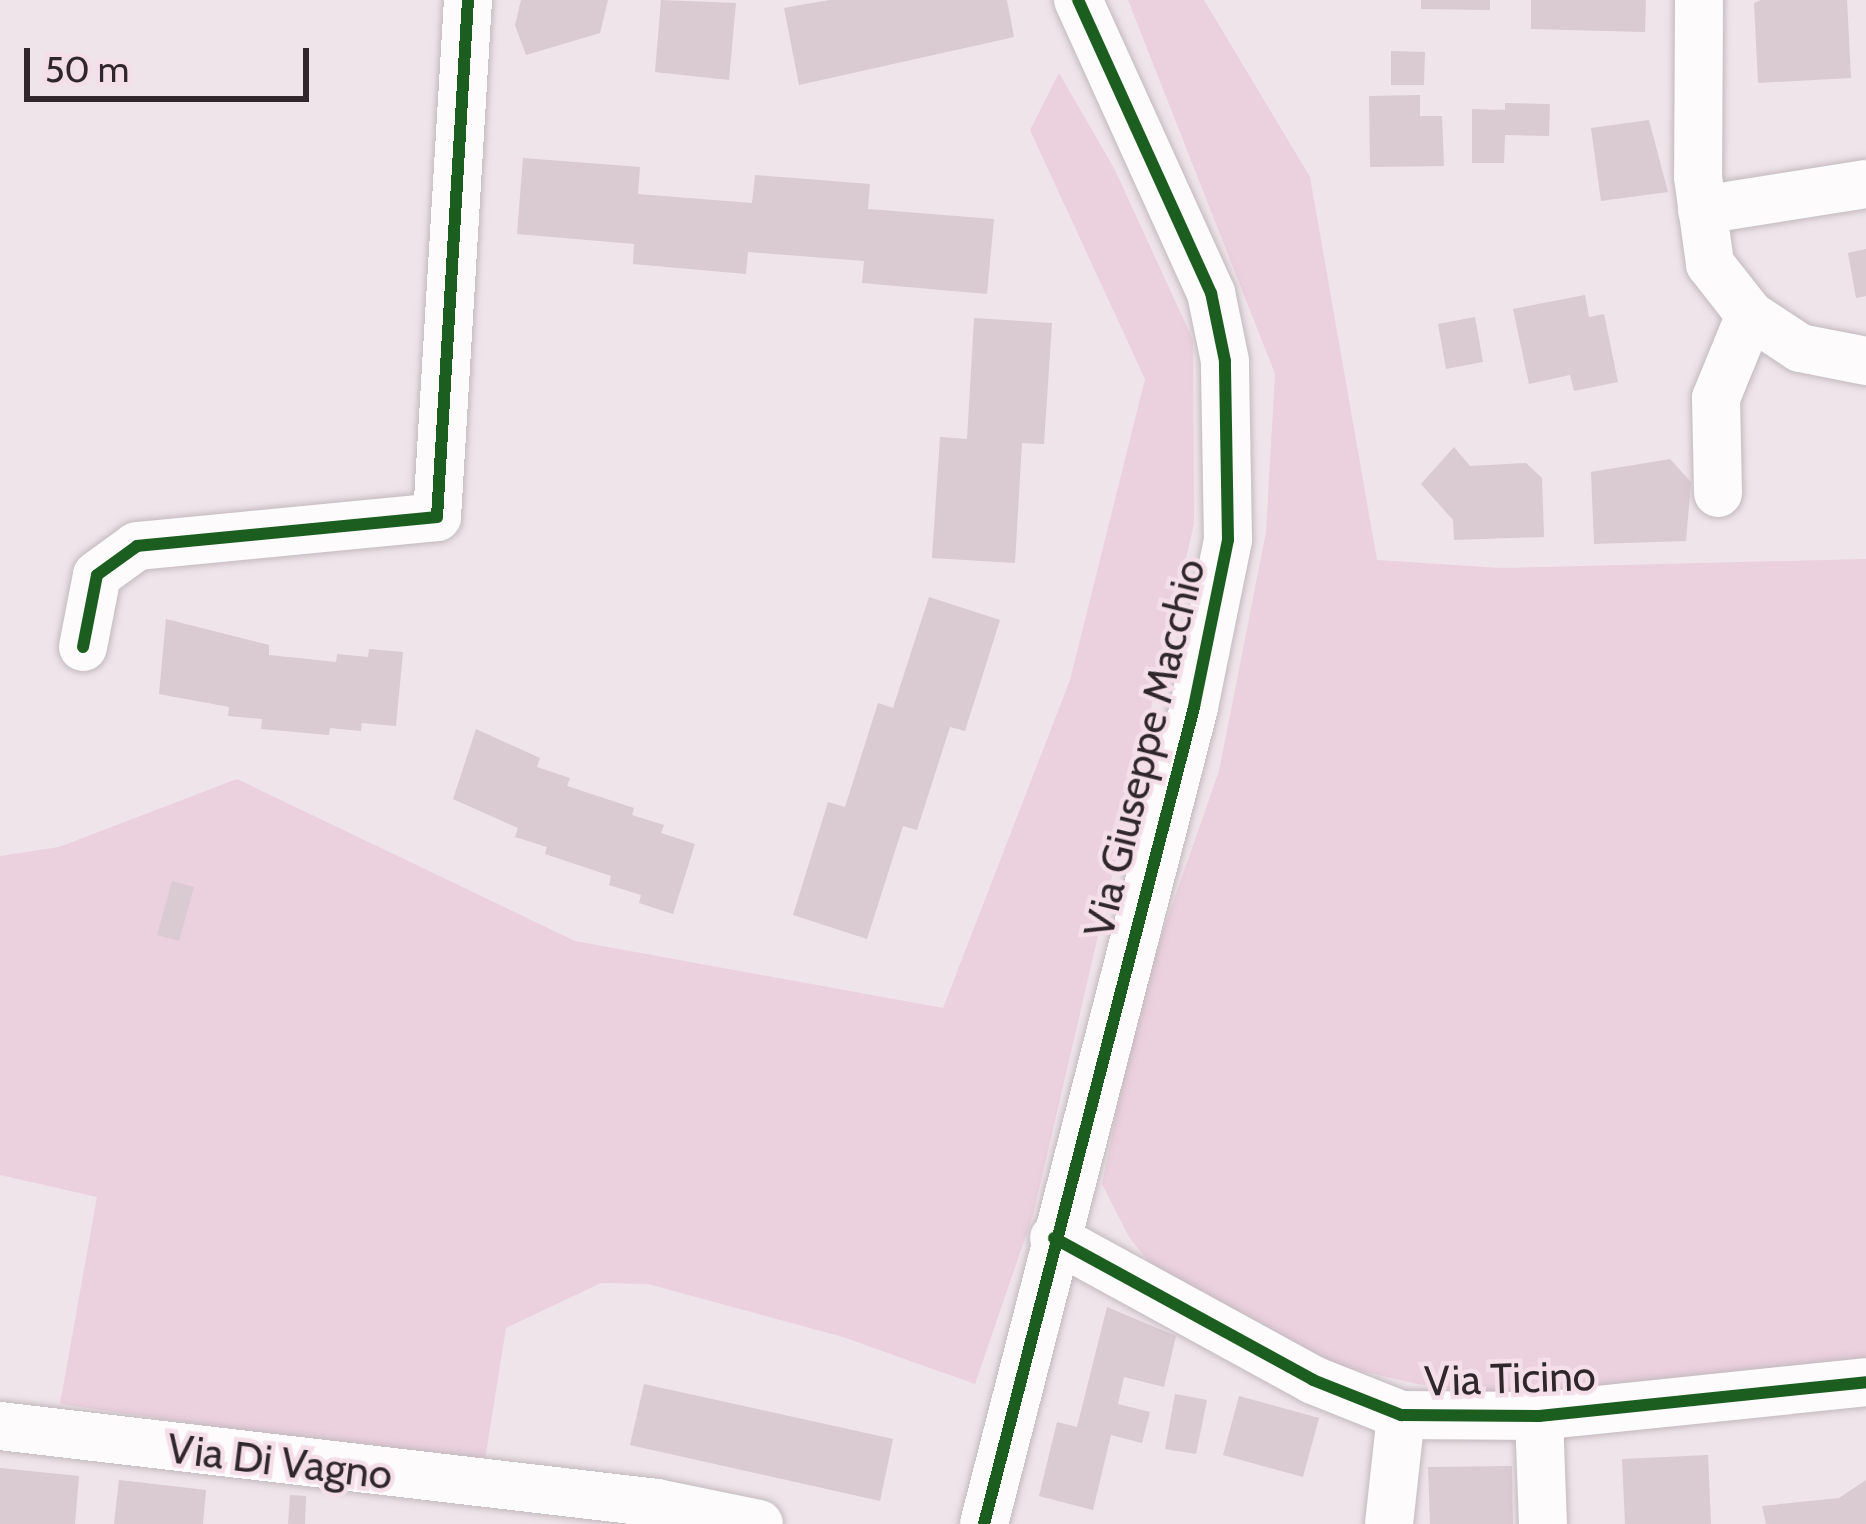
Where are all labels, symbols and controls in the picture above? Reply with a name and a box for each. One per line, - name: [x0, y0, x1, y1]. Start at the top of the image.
- scale bar: [30, 24, 315, 98]
- text: 50 m: [45, 47, 129, 91]
- street label: Via Giuseppe Macchio: [1073, 554, 1215, 942]
- street label: Via Ticino: [1423, 1350, 1597, 1406]
- street label: Via Di Vagno: [165, 1422, 395, 1500]

